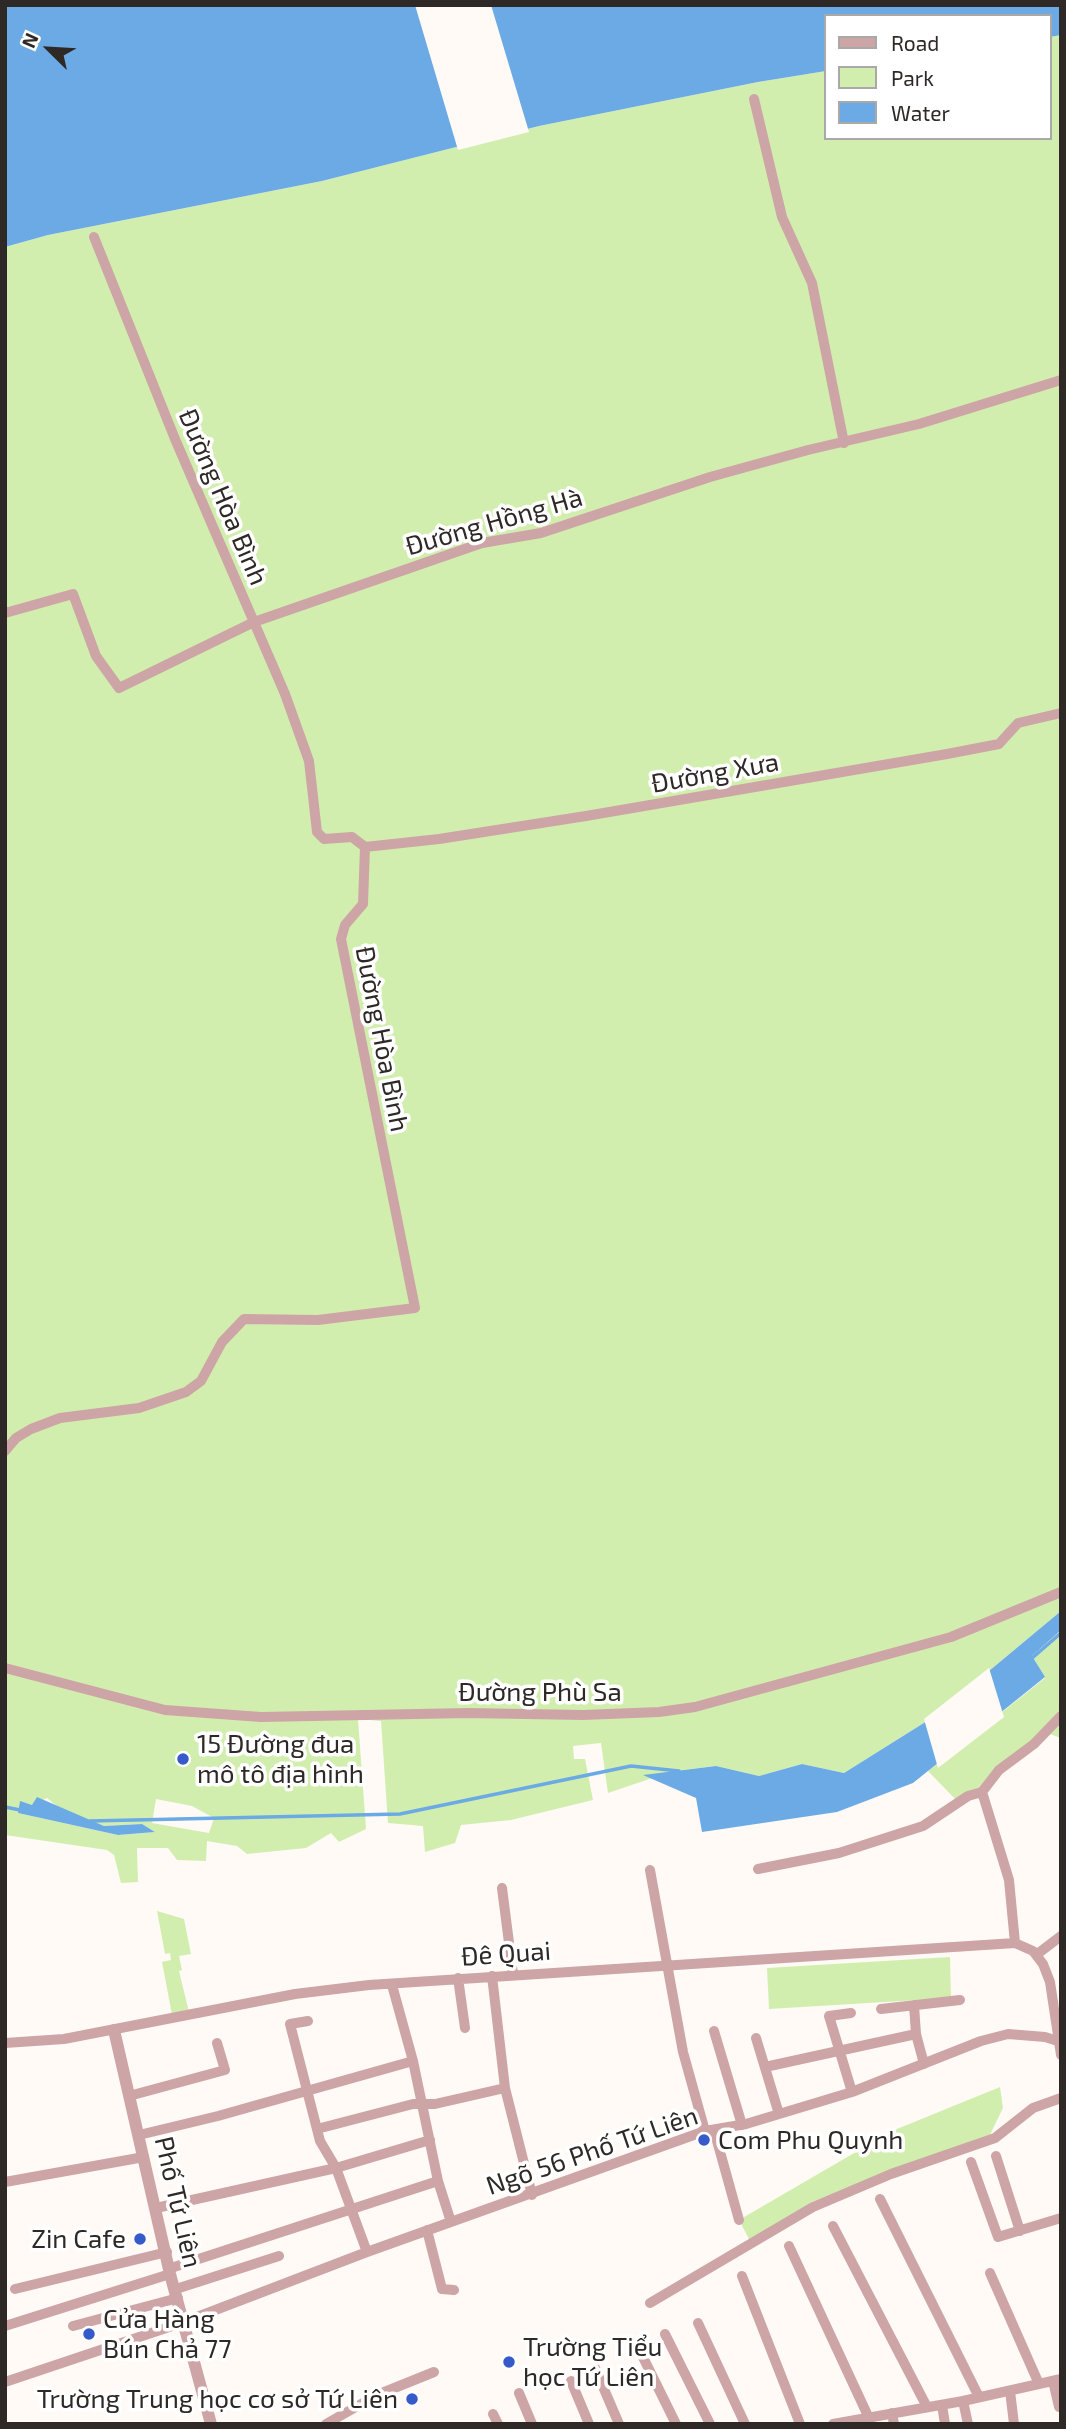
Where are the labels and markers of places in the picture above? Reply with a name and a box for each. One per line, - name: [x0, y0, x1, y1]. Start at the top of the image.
- place label: 15 Đường đua mô tô địa hình: [197, 1728, 364, 1790]
- marker: 15 Đường đua mô tô địa hình: [175, 1751, 191, 1767]
- place label: Com Phu Quynh: [718, 2124, 903, 2156]
- marker: Com Phu Quynh: [696, 2132, 712, 2148]
- place label: Zin Cafe: [31, 2223, 126, 2255]
- marker: Zin Cafe: [132, 2231, 148, 2247]
- place label: Cửa Hàng Bún Chả 77: [103, 2303, 231, 2364]
- marker: Cửa Hàng Bún Chả 77: [81, 2326, 97, 2342]
- place label: Trường Tiểu học Tứ Liên: [523, 2331, 662, 2392]
- marker: Trường Tiểu học Tứ Liên: [501, 2354, 517, 2370]
- place label: Trường Trung học cơ sở Tứ Liên: [37, 2383, 398, 2415]
- marker: Trường Trung học cơ sở Tứ Liên: [404, 2391, 420, 2407]

